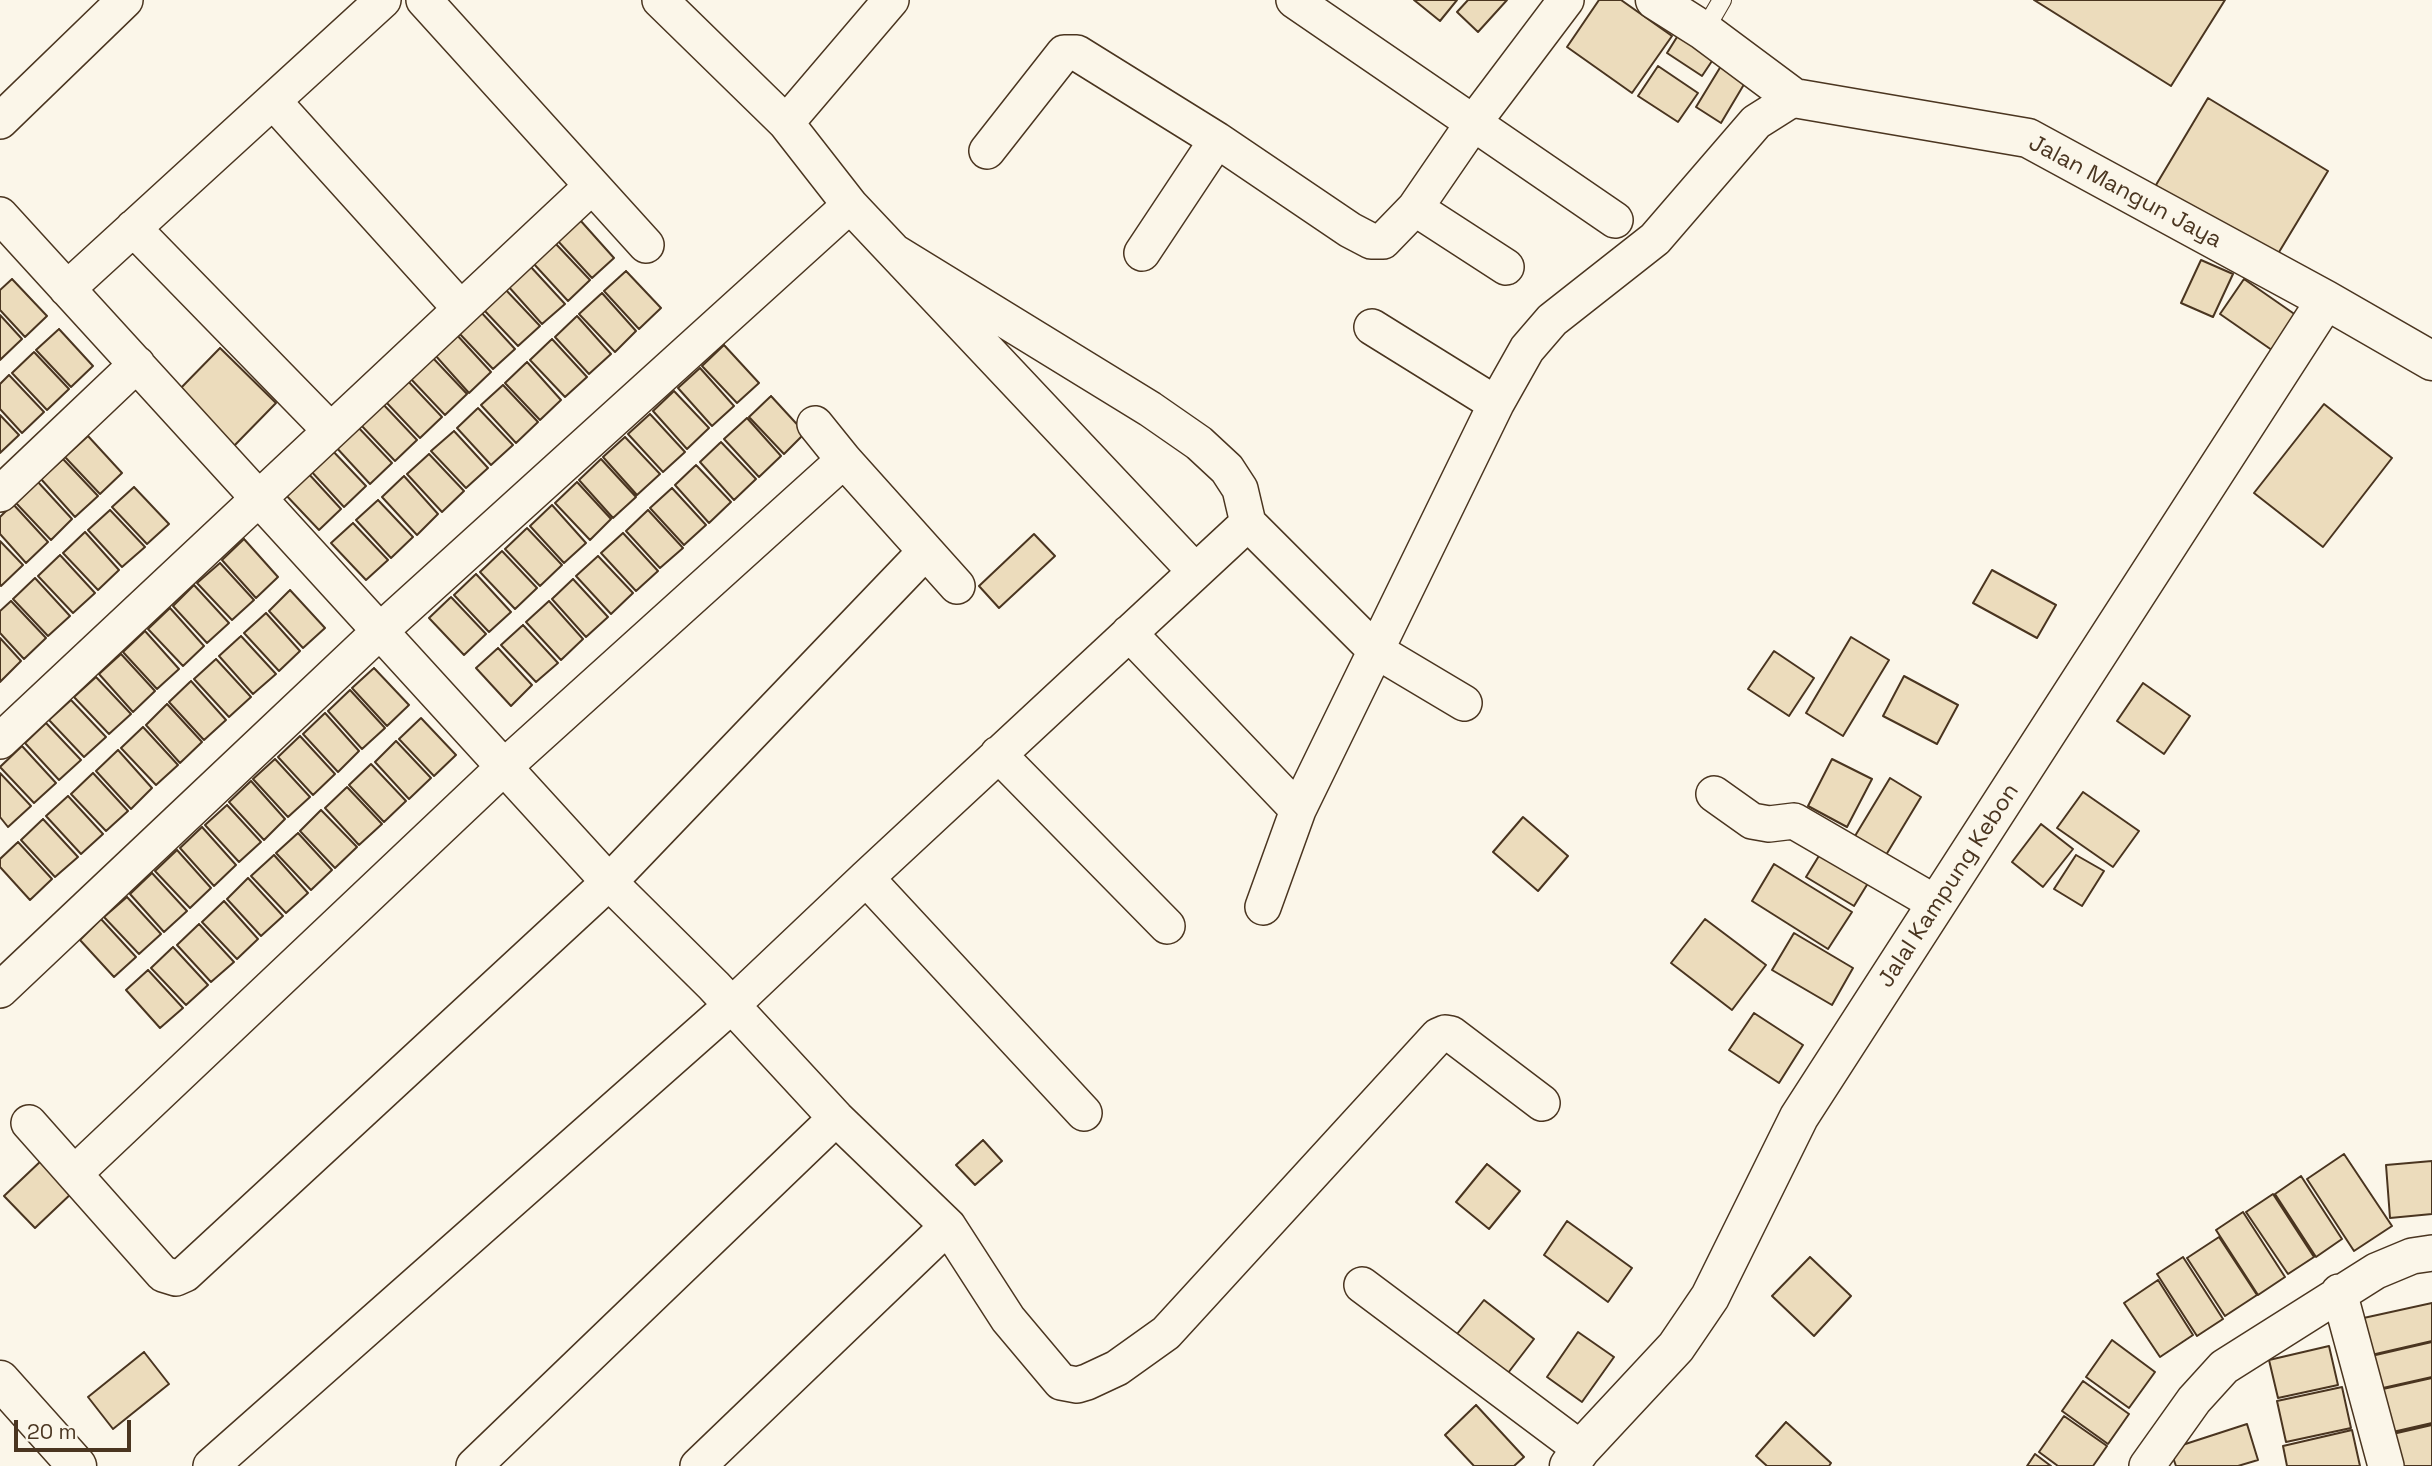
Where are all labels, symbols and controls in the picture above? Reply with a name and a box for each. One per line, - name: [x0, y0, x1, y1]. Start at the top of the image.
- street label: Jalan Mangun Jaya: [2024, 129, 2226, 255]
- street label: Jalal Kampung Kebon: [1873, 779, 2025, 993]
- scale bar: [18, 1406, 135, 1450]
- text: 20 m: [27, 1418, 77, 1445]

